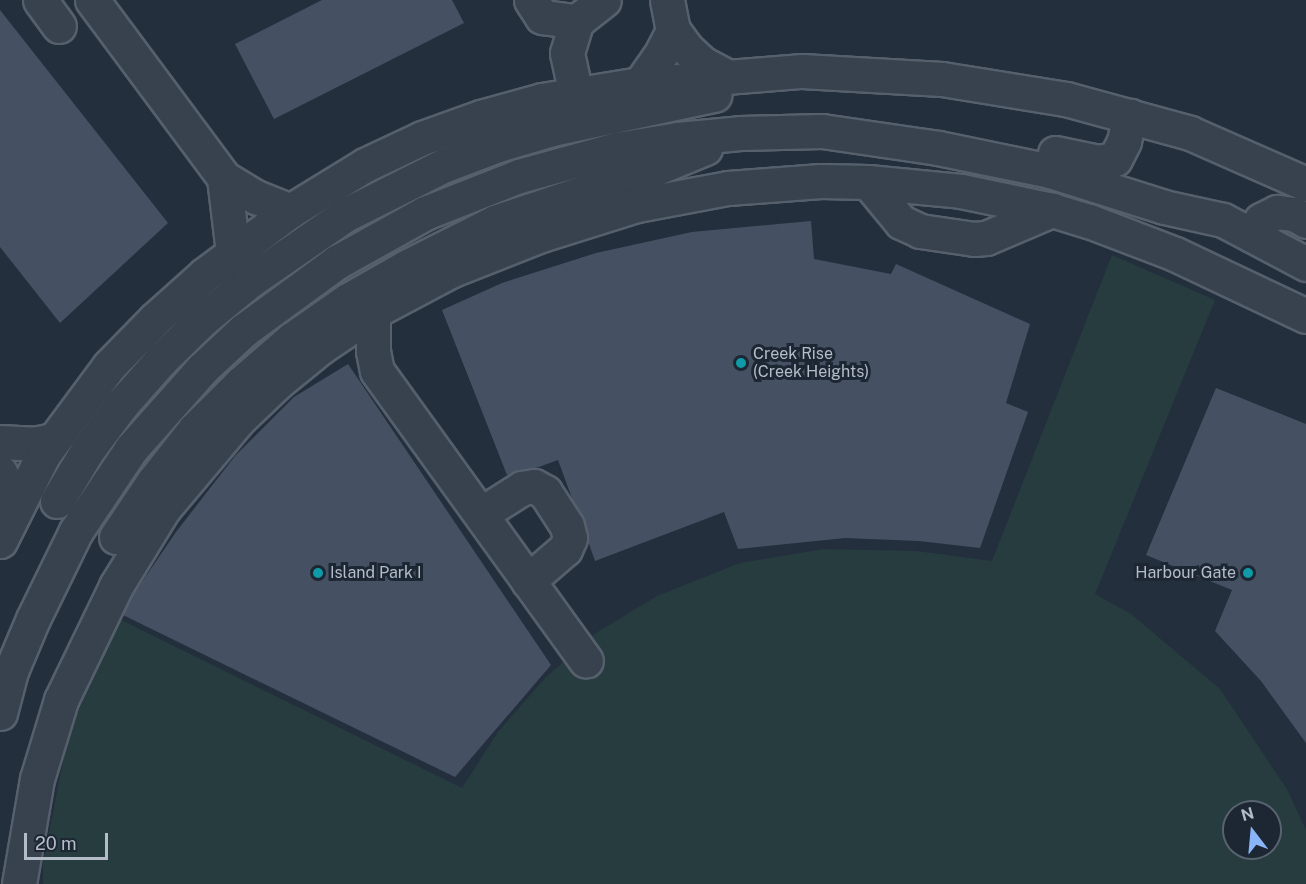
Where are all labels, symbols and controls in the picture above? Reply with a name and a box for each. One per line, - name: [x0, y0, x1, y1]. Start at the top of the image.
- place label: Creek Rise (Creek Heights): [753, 344, 869, 382]
- marker: Creek Rise (Creek Heights): [734, 356, 748, 370]
- place label: Island Park I: [330, 563, 421, 583]
- place label: Harbour Gate: [1135, 563, 1236, 583]
- marker: Island Park I: [311, 566, 325, 580]
- marker: Harbour Gate: [1241, 566, 1255, 580]
- north arrow: [1222, 800, 1282, 860]
- text: N: [1239, 803, 1256, 825]
- scale bar: [27, 821, 111, 859]
- text: 20 m: [35, 833, 77, 854]

